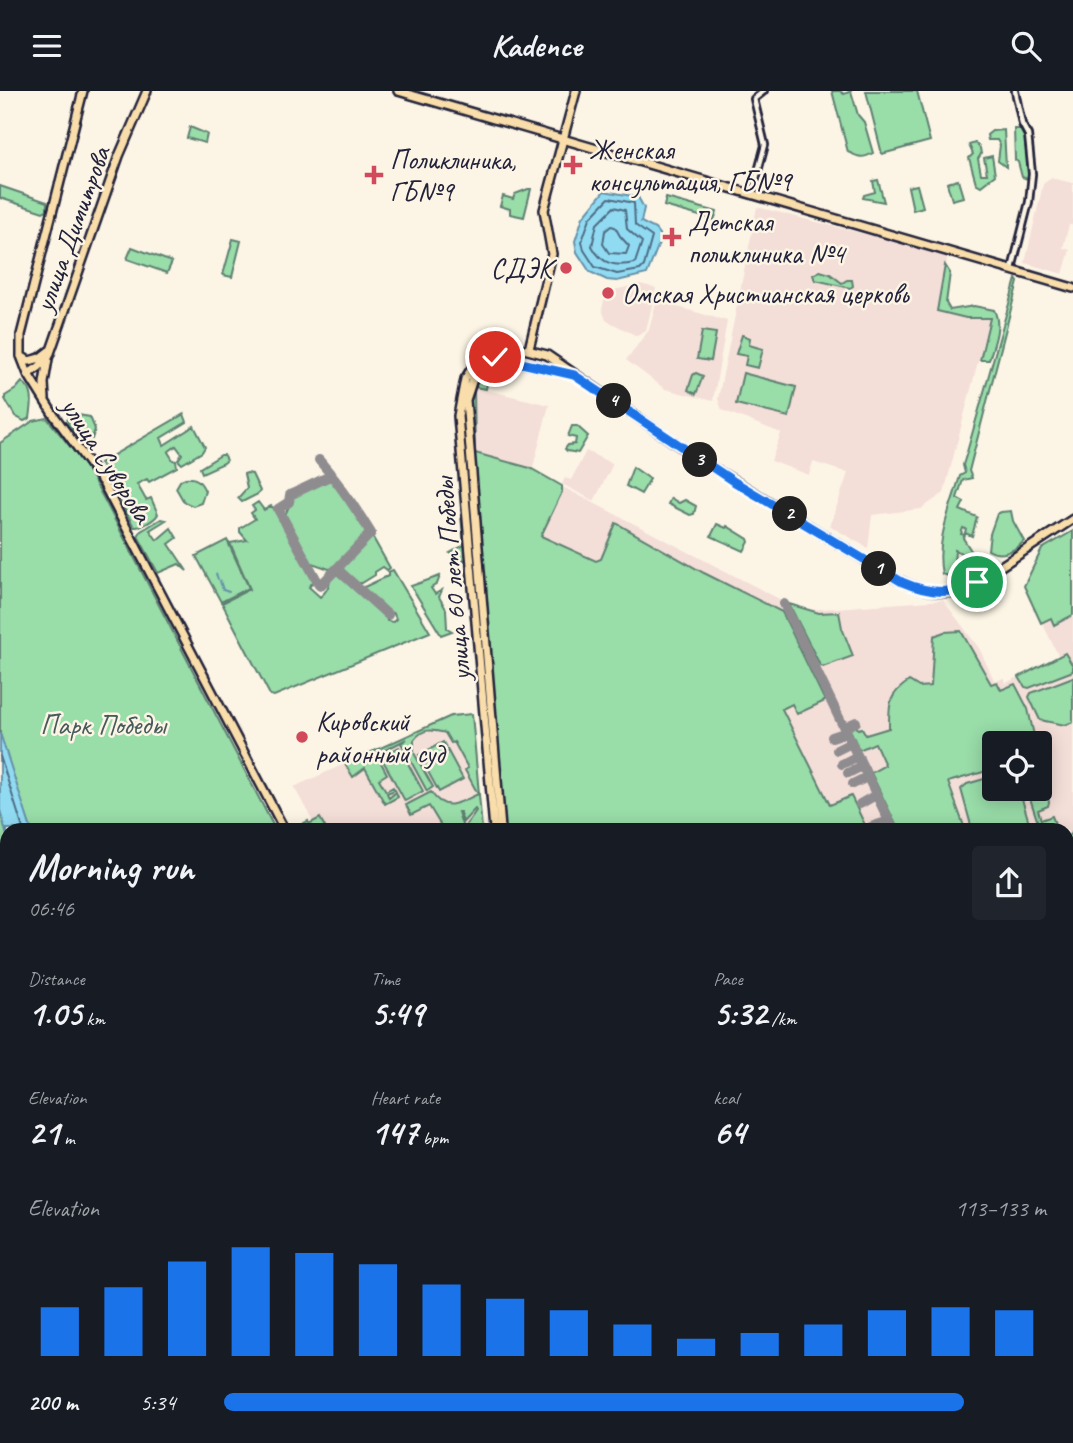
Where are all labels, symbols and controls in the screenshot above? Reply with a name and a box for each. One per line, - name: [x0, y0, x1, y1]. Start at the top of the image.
- text: Kadence: [491, 25, 582, 66]
- icon: menu: [28, 27, 66, 65]
- icon: search: [1007, 27, 1045, 65]
- place label: Женская консультация, ГБ№9: [589, 132, 794, 199]
- street label: улица Димитрова: [25, 140, 119, 318]
- place label: Поликлиника, ГБ№9: [390, 142, 517, 209]
- marker: Женская консультация, ГБ№9: [563, 155, 583, 175]
- marker: Поликлиника, ГБ№9: [364, 165, 384, 185]
- place label: Детская поликлиника №4: [688, 204, 847, 271]
- marker: Детская поликлиника №4: [662, 227, 682, 247]
- place label: СДЭК: [491, 251, 558, 286]
- marker: СДЭК: [558, 260, 574, 276]
- place label: Омская Христианская церковь: [622, 276, 910, 311]
- marker: Омская Христианская церковь: [600, 285, 616, 301]
- pin: [465, 327, 525, 387]
- icon: check: [476, 338, 514, 376]
- pin: 4: [596, 383, 632, 419]
- text: 4: [609, 388, 618, 412]
- street label: улица Суворова: [52, 389, 162, 531]
- pin: 3: [682, 443, 718, 477]
- text: 3: [695, 447, 704, 471]
- street label: улица 60 лет Победы: [425, 474, 479, 684]
- pin: 2: [772, 497, 808, 531]
- text: 2: [785, 501, 794, 525]
- pin: 1: [862, 552, 896, 587]
- pin: [947, 552, 1007, 612]
- text: 1: [874, 556, 883, 580]
- icon: arrive: [958, 563, 996, 601]
- place label: Кировский районный суд: [316, 704, 447, 771]
- park label: Парк Победы: [40, 707, 168, 742]
- marker: Кировский районный суд: [294, 729, 310, 745]
- map controls: [982, 731, 1052, 801]
- button: locate: [982, 731, 1052, 801]
- text: Morning run: [28, 844, 194, 891]
- button: share: [972, 846, 1046, 920]
- text: 06:46: [28, 894, 74, 923]
- text: Distance: [28, 967, 85, 991]
- text: Time: [371, 967, 400, 991]
- text: Pace: [713, 967, 743, 991]
- text: 1.05: [28, 991, 82, 1036]
- text: 5:49: [371, 991, 424, 1036]
- text: 5:32: [713, 991, 767, 1036]
- text: km: [82, 1007, 105, 1031]
- text: /km: [767, 1007, 796, 1031]
- text: Elevation: [28, 1086, 86, 1110]
- text: Heart rate: [371, 1086, 440, 1110]
- text: kcal: [713, 1086, 738, 1110]
- text: 21: [28, 1110, 60, 1155]
- text: 147: [371, 1110, 418, 1155]
- text: 64: [713, 1110, 746, 1155]
- text: m: [60, 1126, 75, 1150]
- text: bpm: [418, 1126, 448, 1150]
- text: Elevation: [28, 1194, 99, 1223]
- text: 113–133 m: [955, 1194, 1046, 1223]
- text: 200 m: [28, 1388, 78, 1417]
- text: 5:34: [140, 1388, 176, 1417]

